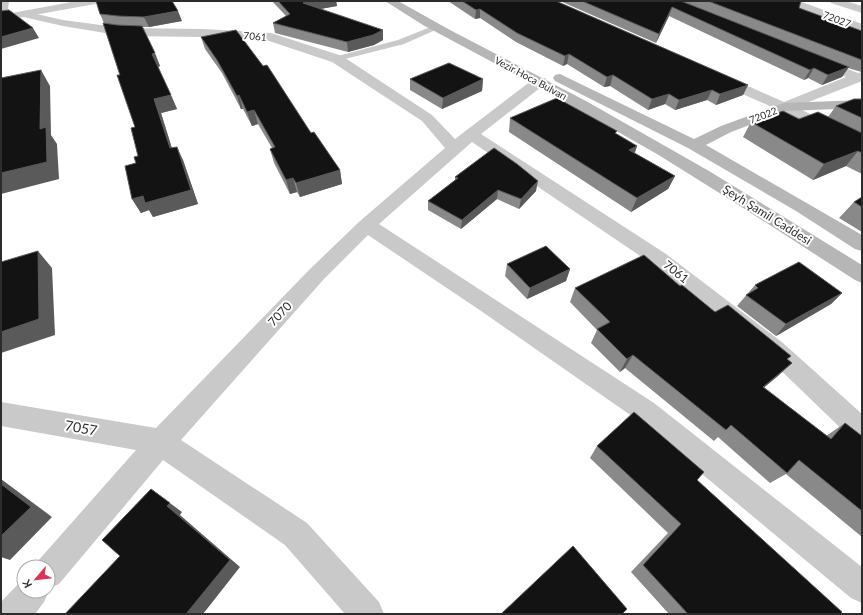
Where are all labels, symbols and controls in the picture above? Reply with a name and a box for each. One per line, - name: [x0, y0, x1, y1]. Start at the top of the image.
- street label: 72027: [821, 8, 853, 30]
- street label: 7061: [243, 29, 267, 43]
- street label: Vezir Hoca Bulvarı: [493, 54, 569, 102]
- street label: 72022: [747, 104, 779, 126]
- street label: Şeyh Şamil Caddesi: [720, 181, 814, 248]
- street label: 7061: [661, 257, 692, 286]
- street label: 7070: [265, 298, 295, 329]
- street label: 7057: [64, 416, 99, 439]
- north arrow: [16, 559, 56, 599]
- text: K: [19, 577, 34, 590]

